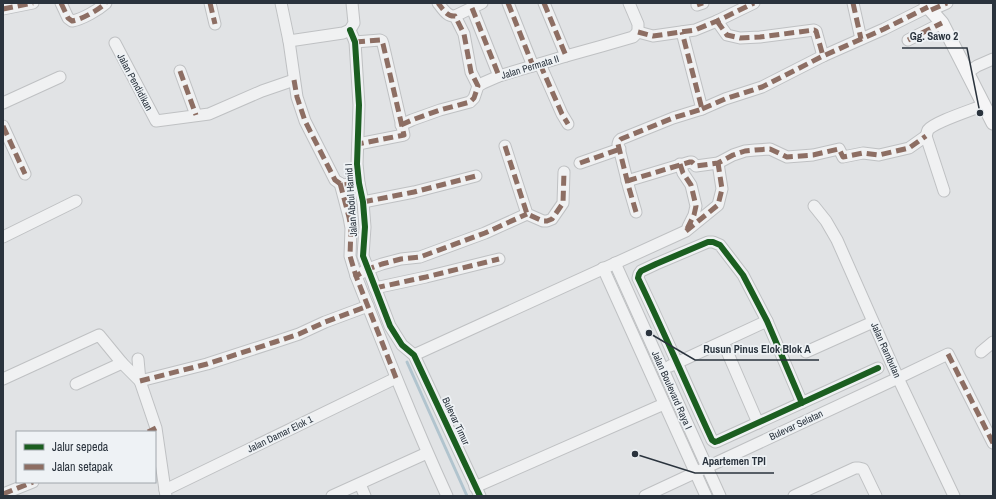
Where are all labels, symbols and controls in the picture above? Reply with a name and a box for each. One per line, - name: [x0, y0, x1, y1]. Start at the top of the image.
- callout: Gg. Sawo 2: [902, 25, 967, 48]
- text: Gg. Sawo 2: [910, 29, 958, 43]
- street label: Jalan Pendidikan: [114, 51, 156, 113]
- street label: Jalan Permata II: [500, 52, 560, 82]
- street label: Jalan Abdul Hamid I: [342, 163, 360, 237]
- street label: Jalan Rambutan: [868, 320, 904, 380]
- callout: Rusun Pinus Elok Blok A: [695, 337, 819, 360]
- text: Rusun Pinus Elok Blok A: [703, 342, 811, 356]
- street label: Jalan Boulevard Raya I: [649, 349, 695, 431]
- street label: Bulevar Timur: [439, 395, 473, 447]
- street label: Bulevar Selatan: [767, 407, 825, 443]
- street label: Jalan Damar Elok 1: [245, 412, 315, 456]
- legend: [16, 431, 156, 483]
- text: Jalur sepeda: [52, 439, 109, 455]
- callout: Apartemen TPI: [695, 450, 774, 473]
- text: Apartemen TPI: [702, 454, 766, 468]
- text: Jalan setapak: [52, 459, 113, 475]

